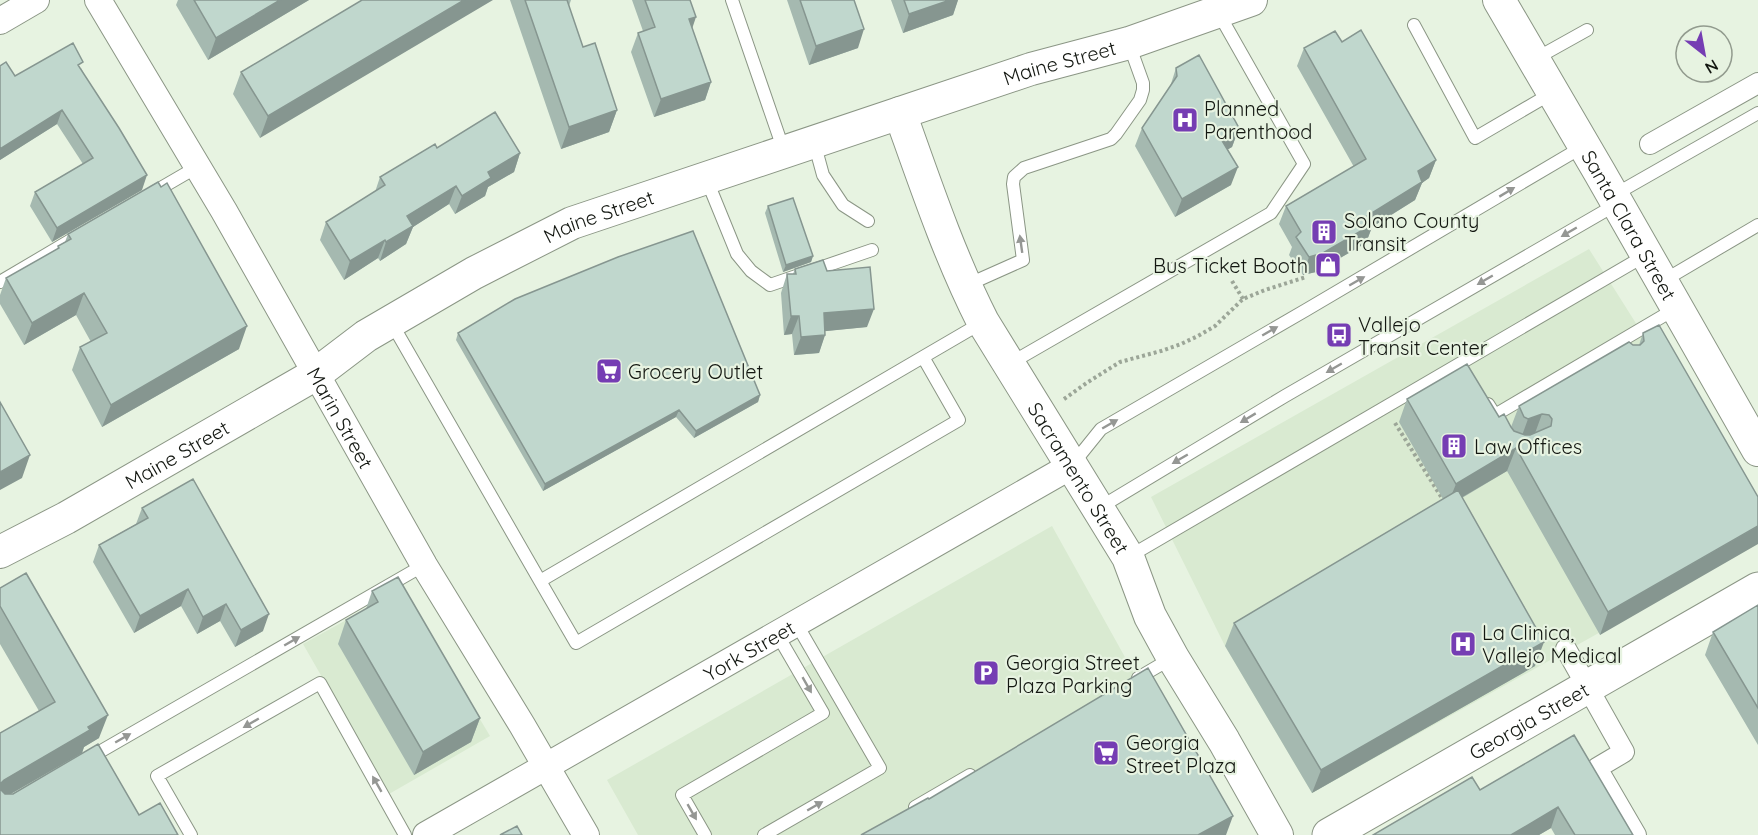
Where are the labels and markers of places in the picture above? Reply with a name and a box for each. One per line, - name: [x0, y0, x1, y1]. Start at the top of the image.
- place label: Planned Parenthood: [1204, 96, 1312, 144]
- hospital icon: Planned Parenthood: [1170, 105, 1200, 135]
- place label: Solano County Transit: [1344, 208, 1479, 256]
- building icon: Solano County Transit: [1309, 217, 1339, 247]
- shop icon: Bus Ticket Booth: [1313, 250, 1343, 280]
- place label: Bus Ticket Booth: [1153, 253, 1308, 278]
- place label: Vallejo Transit Center: [1358, 312, 1488, 360]
- bus stop icon: Vallejo Transit Center: [1324, 320, 1354, 350]
- supermarket icon: Grocery Outlet: [594, 356, 624, 386]
- place label: Grocery Outlet: [628, 359, 764, 384]
- building icon: Law Offices: [1439, 431, 1469, 461]
- place label: Law Offices: [1474, 434, 1582, 459]
- place label: La Clinica, Vallejo Medical: [1482, 620, 1622, 668]
- hospital icon: La Clinica, Vallejo Medical: [1448, 629, 1478, 659]
- place label: Georgia Street Plaza Parking: [1006, 650, 1140, 698]
- parking icon: Georgia Street Plaza Parking: [971, 658, 1001, 688]
- place label: Georgia Street Plaza: [1126, 730, 1236, 778]
- supermarket icon: Georgia Street Plaza: [1091, 738, 1121, 768]

